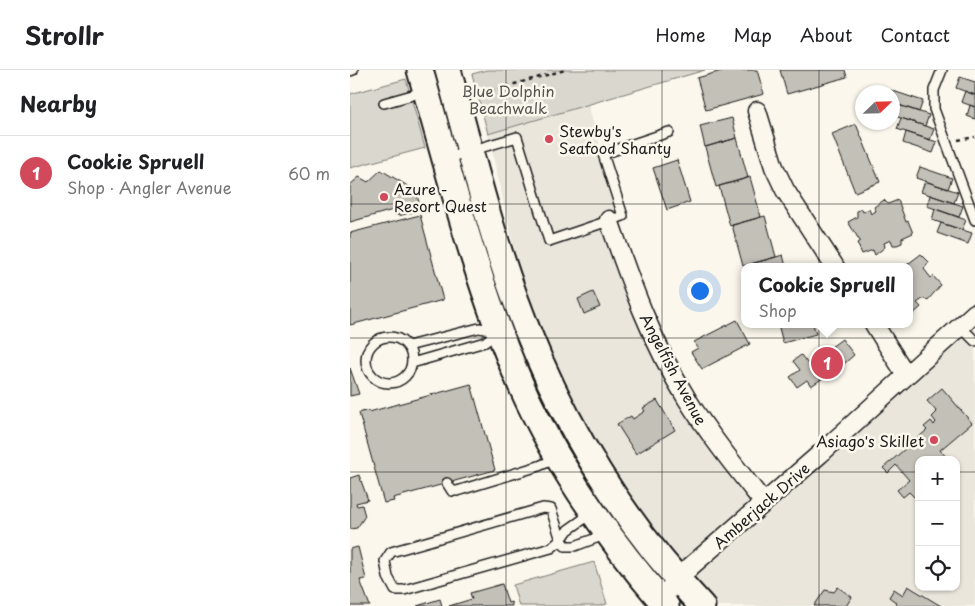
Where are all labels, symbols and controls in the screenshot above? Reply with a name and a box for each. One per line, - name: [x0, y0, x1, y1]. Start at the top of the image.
- text: Strollr: [25, 17, 104, 53]
- text: Home: [655, 21, 705, 48]
- text: Map: [733, 21, 772, 48]
- text: About: [800, 21, 852, 48]
- text: Contact: [880, 21, 950, 48]
- park label: Blue Dolphin Beachwalk: [461, 79, 555, 119]
- north arrow: [855, 85, 900, 130]
- text: Nearby: [20, 87, 97, 119]
- place label: Stewby's Seafood Shanty: [559, 119, 671, 159]
- marker: Stewby's Seafood Shanty: [543, 133, 555, 145]
- text: Cookie Spruell: [67, 147, 204, 175]
- text: 1: [32, 161, 40, 185]
- text: 60 m: [288, 161, 330, 185]
- text: Shop · Angler Avenue: [67, 175, 232, 199]
- place label: Azure - Resort Quest: [394, 177, 487, 217]
- marker: Azure - Resort Quest: [378, 191, 390, 203]
- popup: [741, 263, 913, 328]
- text: Cookie Spruell: [758, 270, 896, 298]
- your location: [687, 278, 713, 304]
- text: Shop: [758, 298, 797, 322]
- street label: Angelfish Avenue: [635, 309, 713, 429]
- pin: 1: [811, 344, 843, 382]
- place label: Asiago's Skillet: [816, 429, 924, 452]
- marker: Asiago's Skillet: [928, 434, 940, 446]
- street label: Amberjack Drive: [708, 456, 814, 554]
- map controls: [915, 456, 960, 591]
- button: +: [915, 456, 960, 501]
- button: −: [915, 501, 960, 546]
- button: locate: [915, 546, 960, 591]

